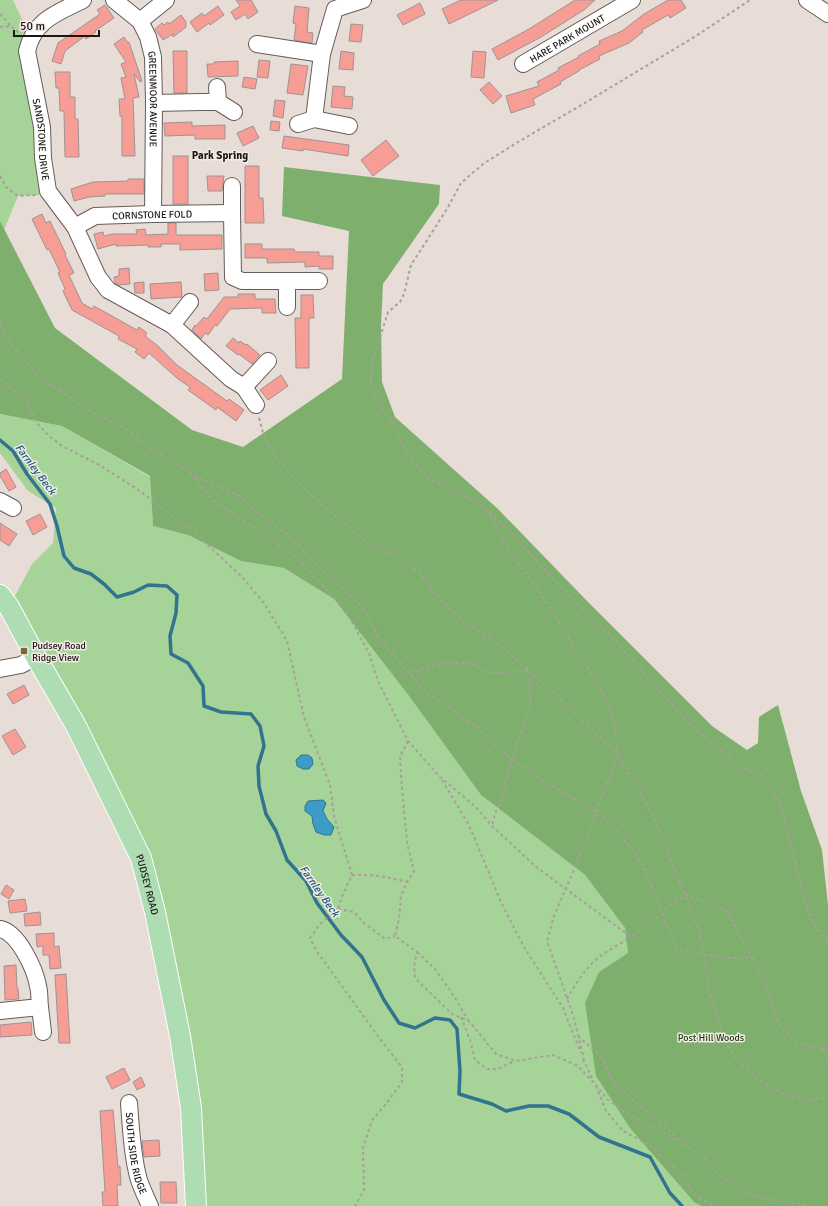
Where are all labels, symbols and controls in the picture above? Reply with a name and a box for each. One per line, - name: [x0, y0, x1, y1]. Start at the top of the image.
- scale bar: [14, 12, 99, 38]
- street label: HARE PARK MOUNT: [528, 12, 607, 66]
- text: 50 m: [20, 19, 45, 34]
- street label: GREENMOOR AVENUE: [145, 50, 159, 148]
- street label: SANDSTONE DRIVE: [29, 97, 51, 182]
- district label: Park Spring: [192, 149, 248, 162]
- street label: CORNSTONE FOLD: [112, 209, 192, 222]
- water label: Farnley Beck: [12, 441, 60, 498]
- place label: Pudsey Road Ridge View: [32, 640, 86, 664]
- marker: Pudsey Road Ridge View: [19, 646, 29, 656]
- street label: PUDSEY ROAD: [133, 852, 161, 916]
- water label: Farnley Beck: [297, 863, 343, 921]
- park label: Post Hill Woods: [678, 1032, 745, 1044]
- street label: SOUTH SIDE RIDGE: [123, 1112, 149, 1197]

